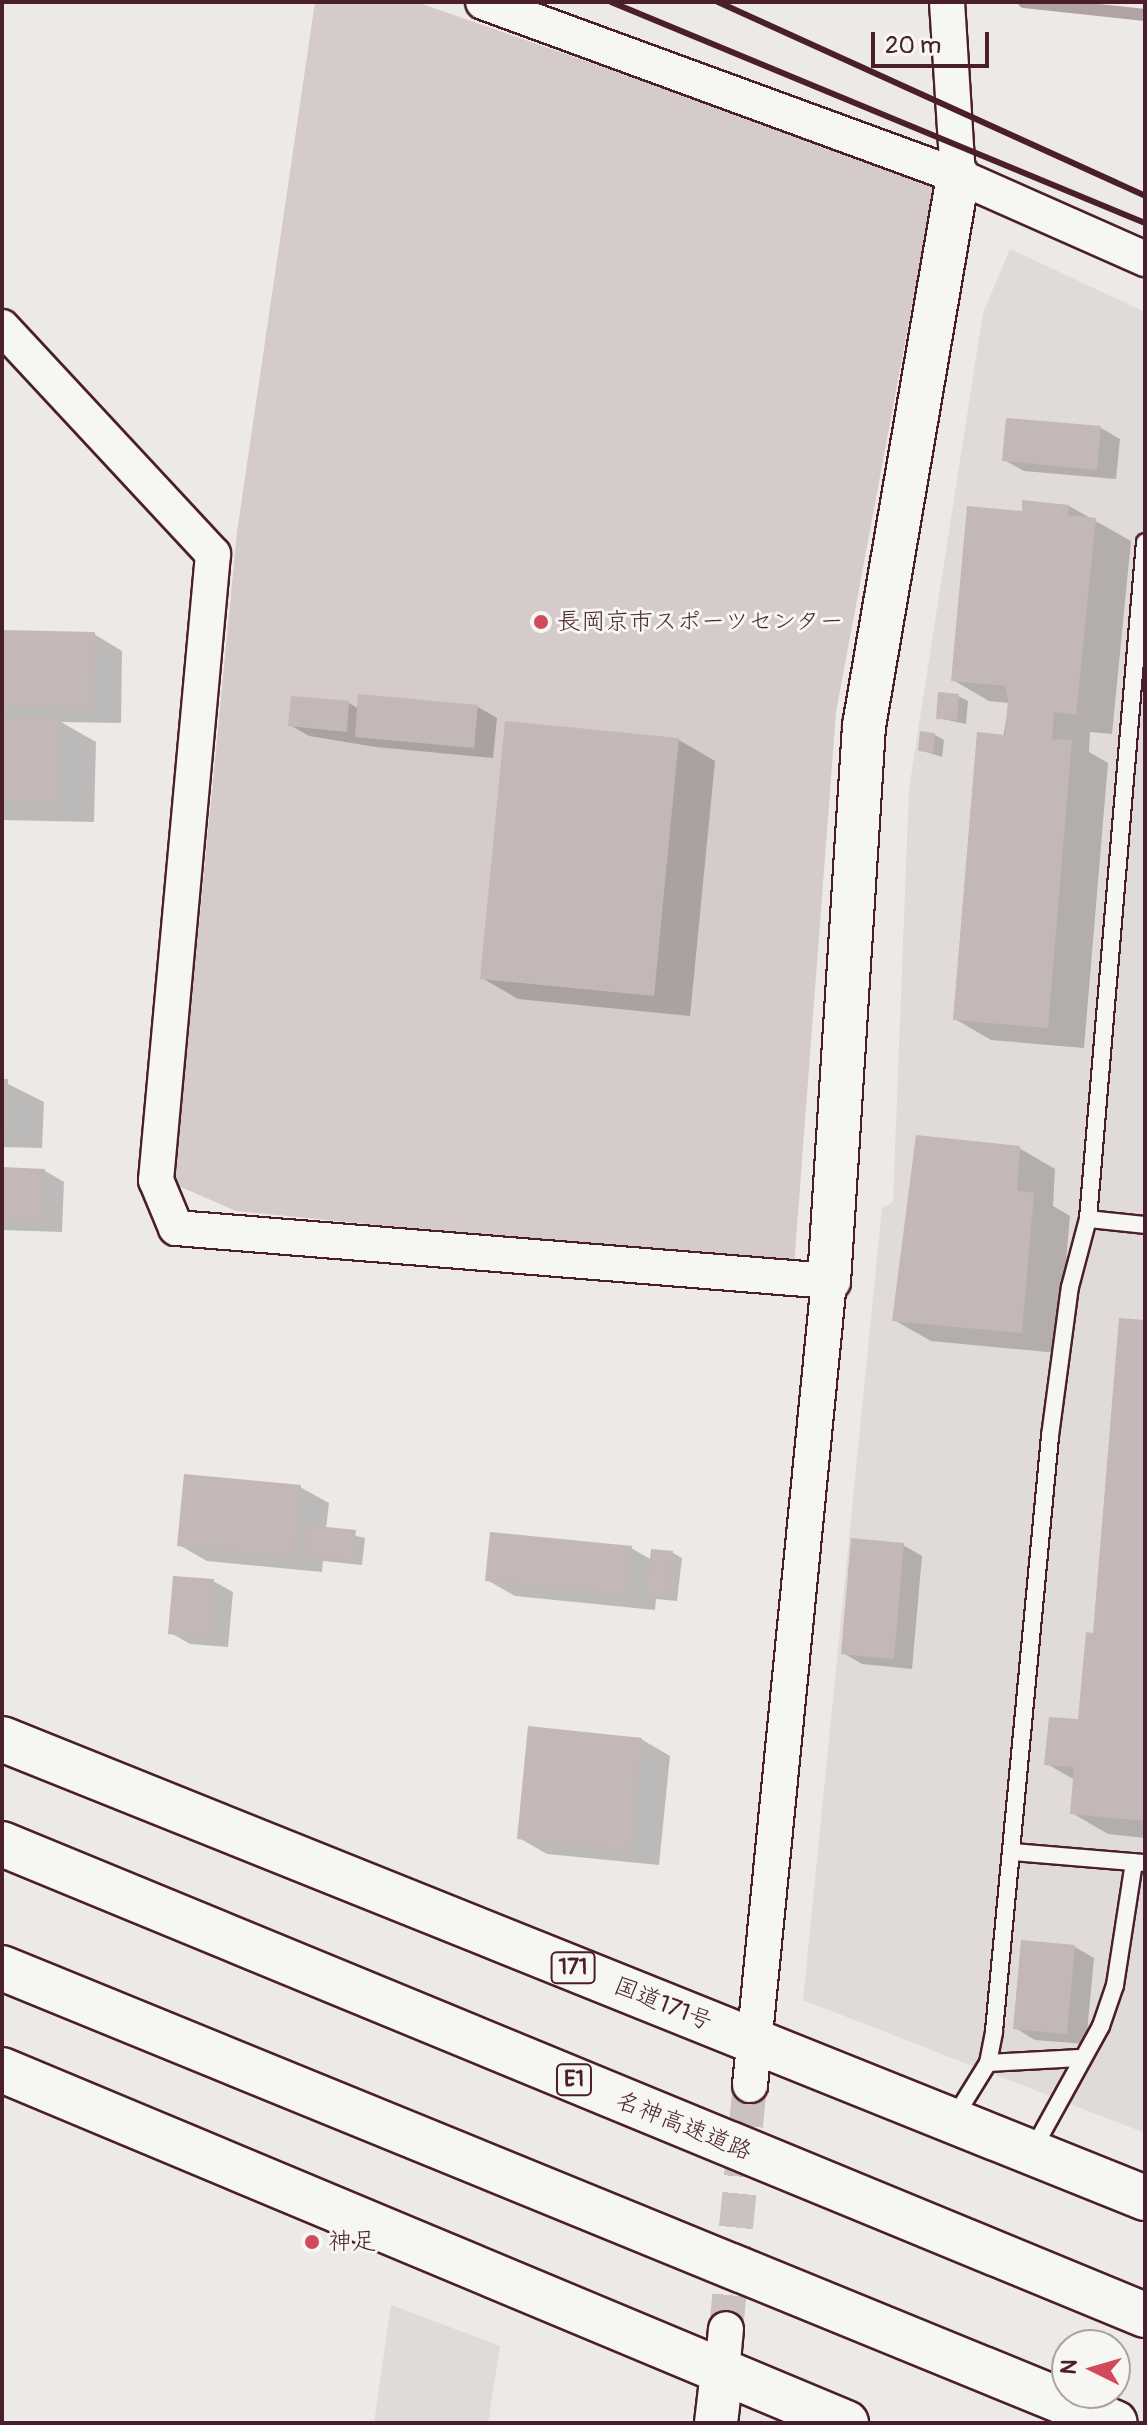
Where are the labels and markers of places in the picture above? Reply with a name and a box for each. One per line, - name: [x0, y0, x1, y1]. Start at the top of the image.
- place label: 長岡京市スポーツセンター: [557, 608, 845, 636]
- marker: 長岡京市スポーツセンター: [532, 613, 550, 631]
- place label: 神足: [328, 2228, 376, 2256]
- marker: 神足: [303, 2233, 321, 2251]

